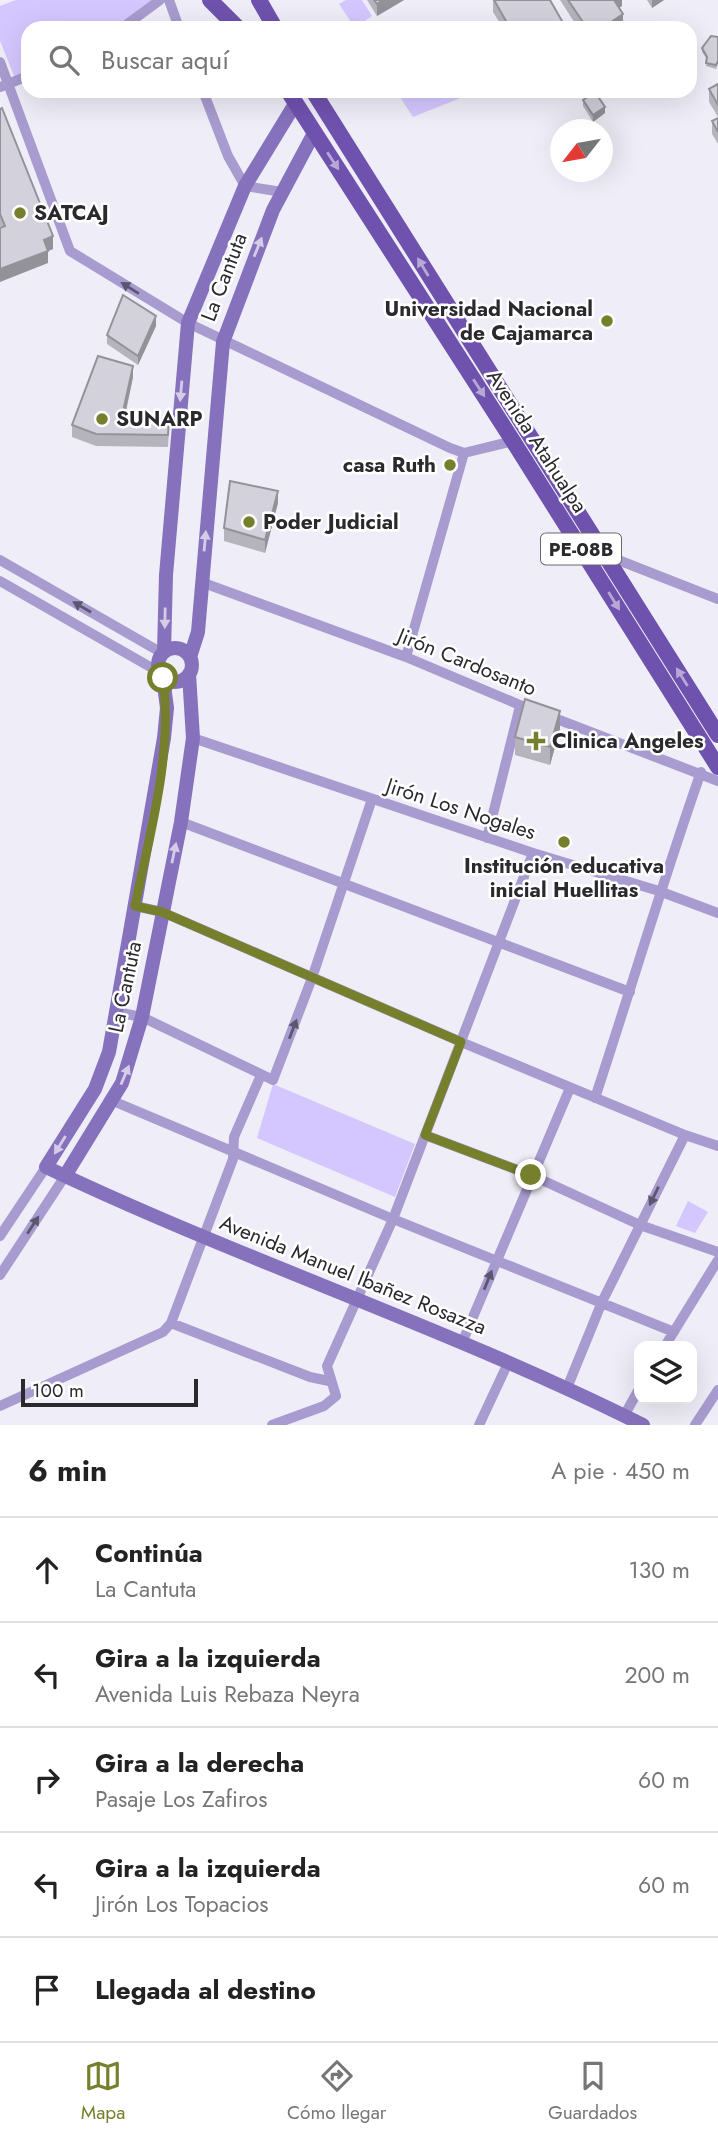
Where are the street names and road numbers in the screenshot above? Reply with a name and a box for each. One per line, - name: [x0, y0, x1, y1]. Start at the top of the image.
- street label: La Cantuta: [193, 228, 255, 326]
- street label: Avenida Atahualpa: [479, 363, 595, 519]
- road number: PE-08B: [541, 534, 621, 564]
- street label: Jirón Cardosanto: [390, 619, 541, 704]
- street label: Jirón Los Nogales: [379, 770, 540, 847]
- street label: La Cantuta: [101, 939, 149, 1035]
- street label: Avenida Manuel Ibañez Rosazza: [215, 1208, 491, 1342]

